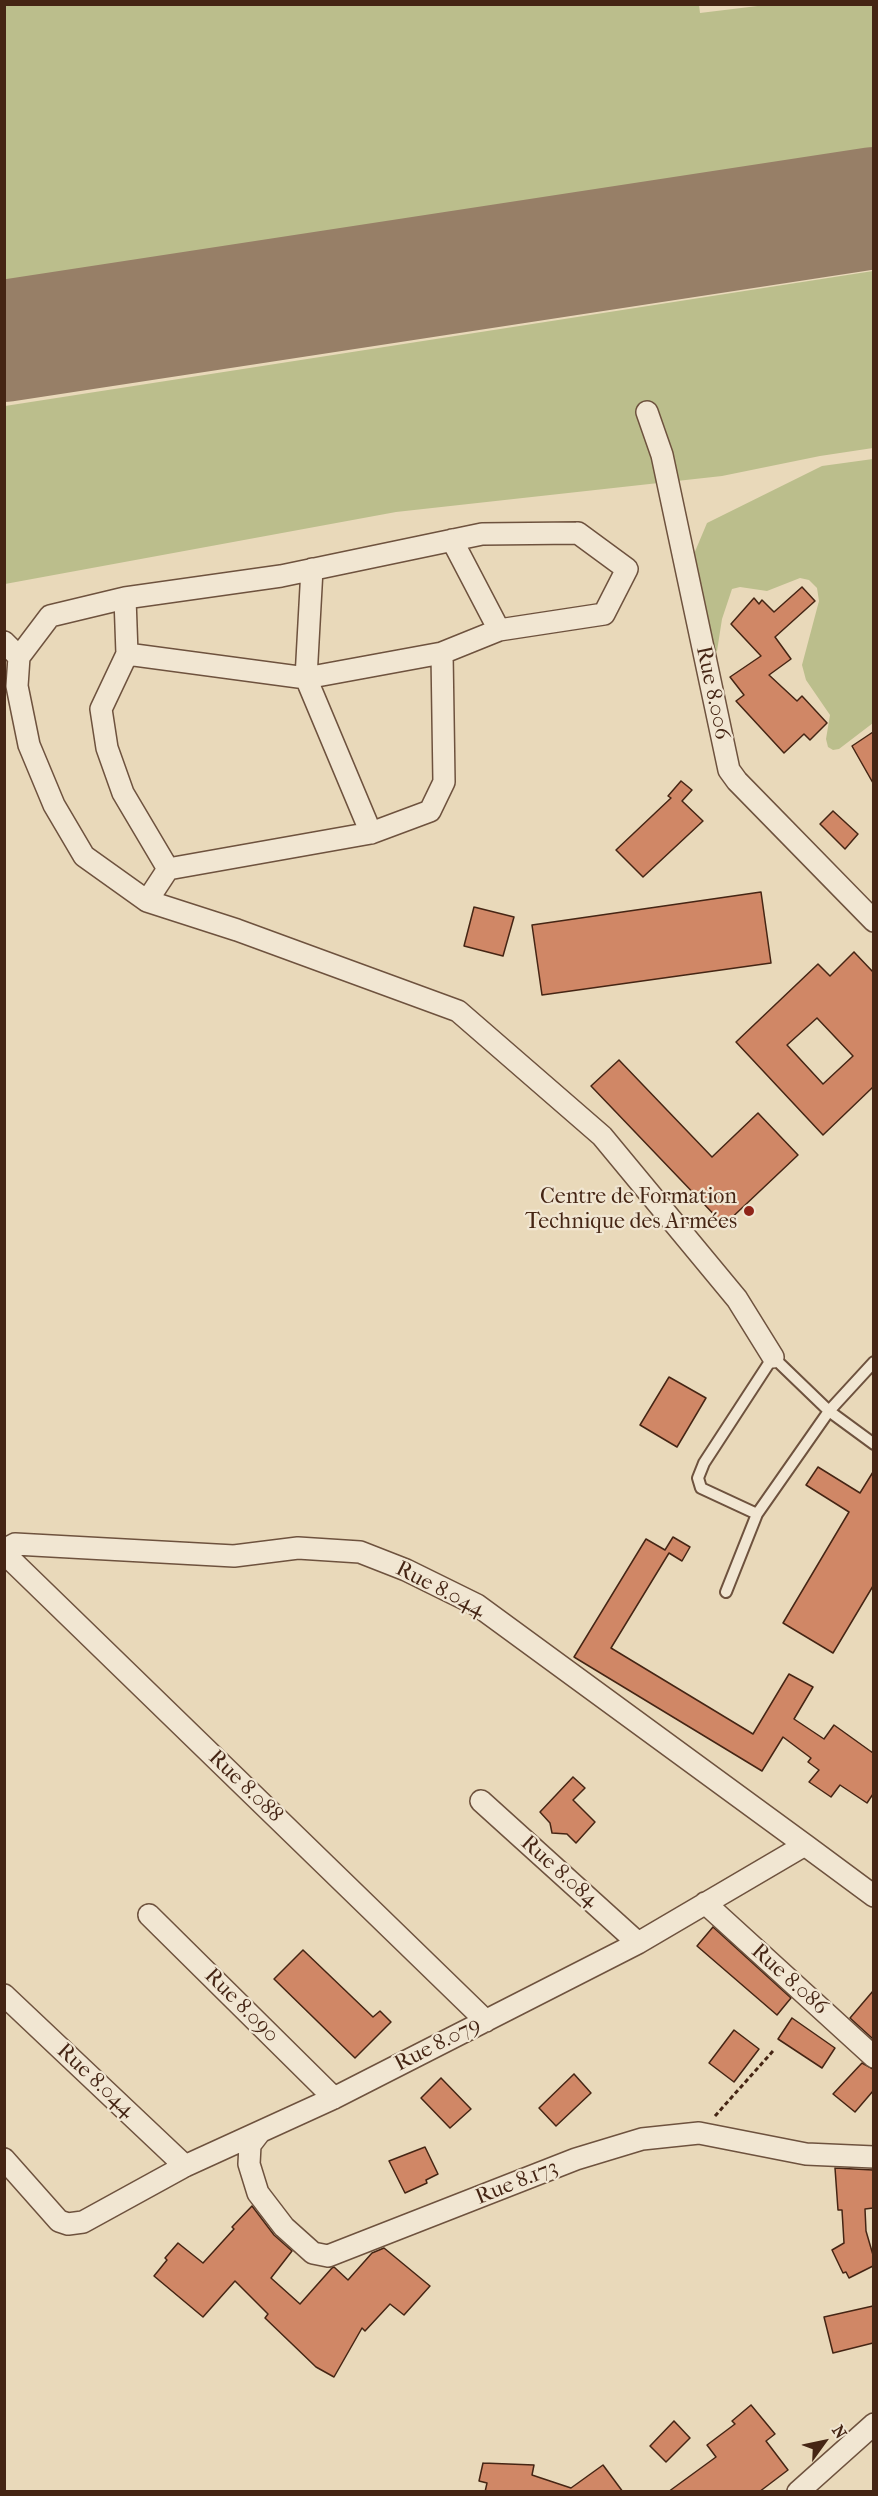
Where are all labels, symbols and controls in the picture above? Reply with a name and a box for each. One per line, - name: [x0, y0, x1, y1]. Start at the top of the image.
- street label: Rue 8.006: [689, 644, 735, 742]
- place label: Centre de Formation Technique des Armées: [525, 1185, 737, 1236]
- marker: Centre de Formation Technique des Armées: [742, 1204, 756, 1218]
- street label: Rue 8.044: [391, 1556, 489, 1624]
- street label: Rue 8.088: [202, 1745, 288, 1829]
- street label: Rue 8.084: [515, 1830, 603, 1914]
- street label: Rue 8.086: [745, 1939, 833, 2021]
- street label: Rue 8.090: [198, 1963, 284, 2049]
- street label: Rue 8.079: [391, 2012, 485, 2078]
- street label: Rue 8.044: [51, 2038, 139, 2124]
- street label: Rue 8.173: [472, 2155, 562, 2211]
- north arrow: [794, 2412, 854, 2472]
- text: N: [828, 2422, 851, 2442]

